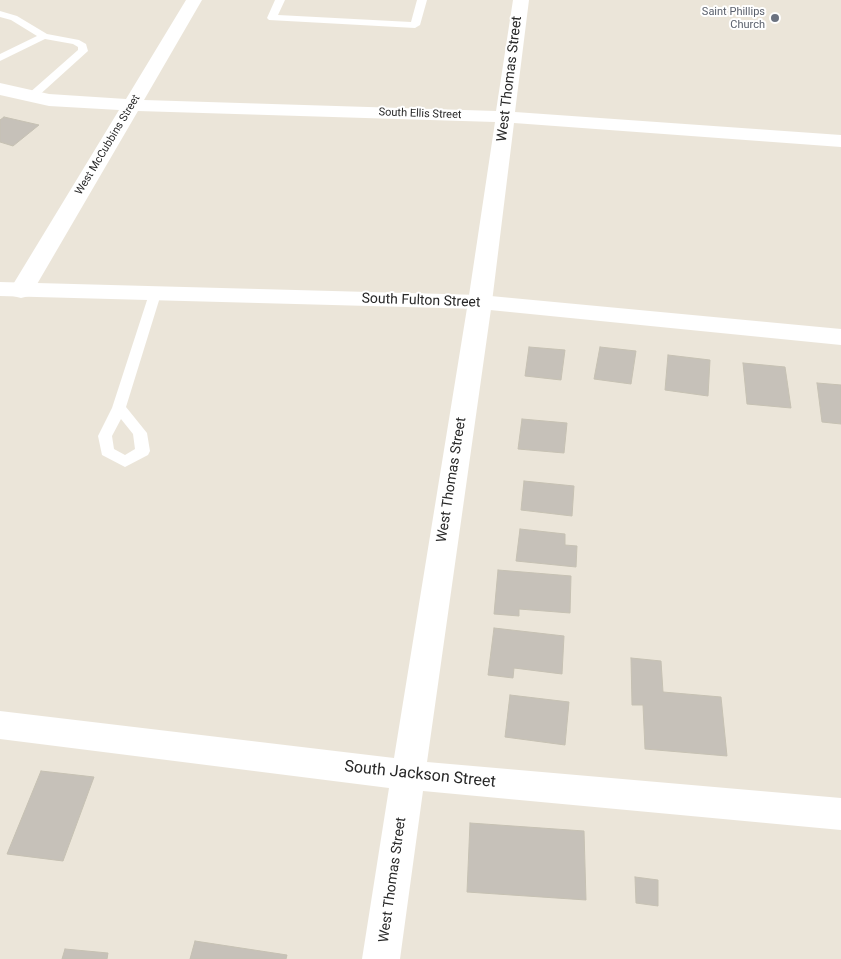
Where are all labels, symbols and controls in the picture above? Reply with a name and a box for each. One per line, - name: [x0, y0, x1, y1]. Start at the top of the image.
- place label: Saint Phillips Church: [702, 5, 765, 31]
- marker: Saint Phillips Church: [769, 12, 781, 24]
- street label: West Thomas Street: [494, 15, 526, 143]
- street label: West McCubbins Street: [73, 93, 143, 197]
- street label: South Ellis Street: [378, 106, 462, 122]
- street label: South Fulton Street: [361, 291, 481, 311]
- street label: West Thomas Street: [434, 416, 470, 544]
- street label: South Jackson Street: [343, 758, 497, 792]
- street label: West Thomas Street: [376, 816, 410, 944]

